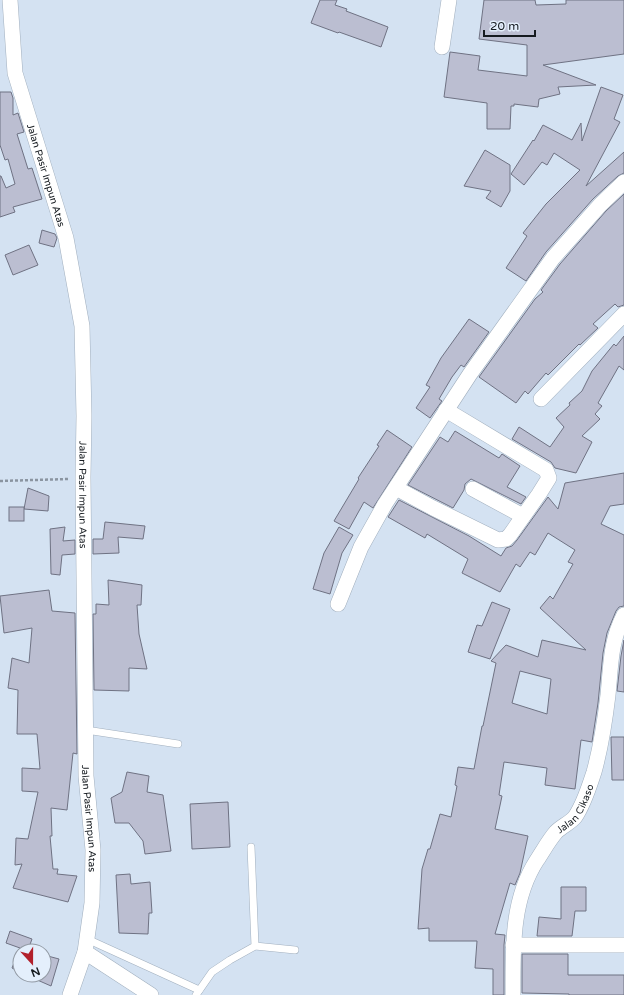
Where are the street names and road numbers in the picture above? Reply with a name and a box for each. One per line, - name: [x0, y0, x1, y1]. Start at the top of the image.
- street label: Jalan Pasir Impun Atas: [24, 122, 67, 229]
- street label: Jalan Pasir Impun Atas: [76, 441, 89, 549]
- street label: Jalan Pasir Impun Atas: [79, 765, 98, 872]
- street label: Jalan Cikaso: [554, 783, 597, 836]

